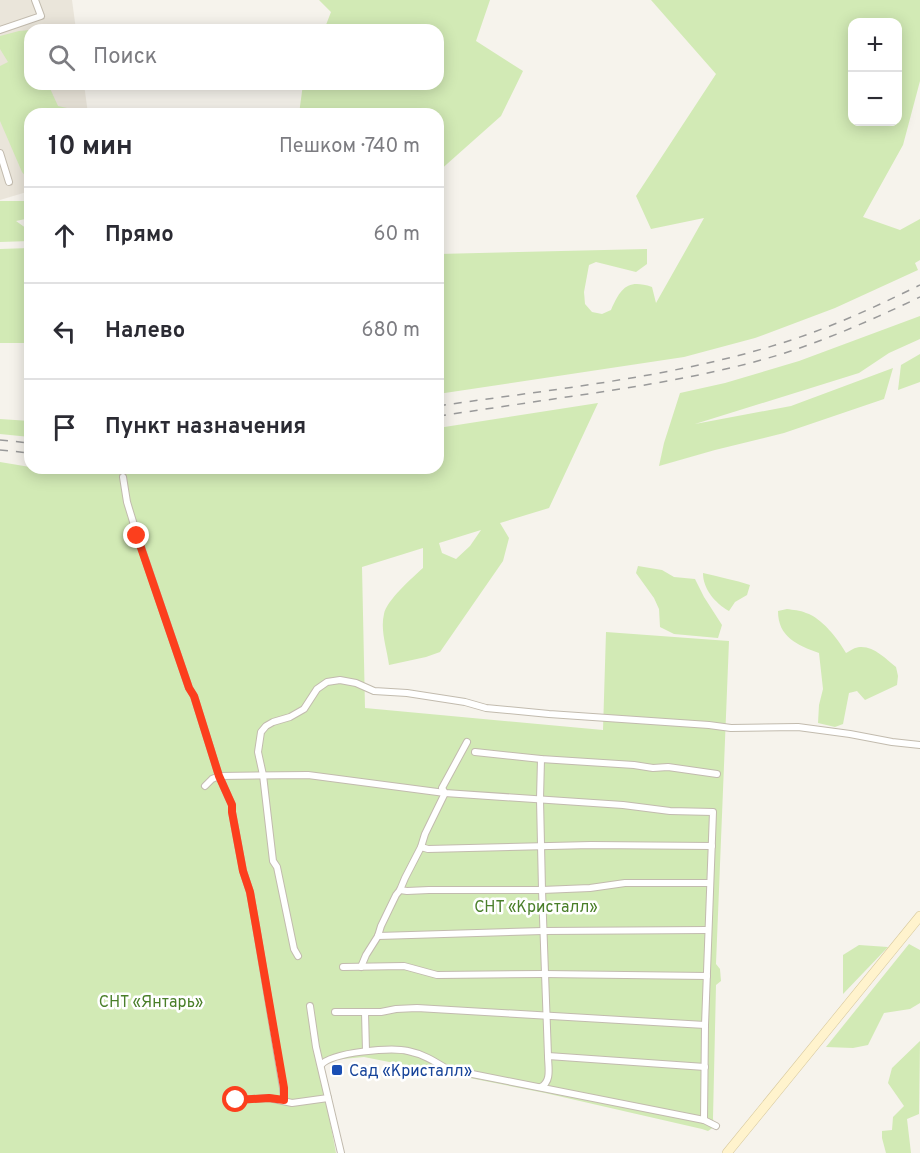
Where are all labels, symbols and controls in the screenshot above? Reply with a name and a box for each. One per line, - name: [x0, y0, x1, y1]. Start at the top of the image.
- map controls: [848, 18, 902, 126]
- button: +: [848, 18, 902, 72]
- search box: [24, 24, 444, 90]
- icon: search: [45, 41, 78, 74]
- text: Поиск: [93, 44, 157, 71]
- button: −: [848, 72, 902, 126]
- text: 10 мин: [48, 131, 133, 164]
- text: Пешком · 740 m: [279, 134, 420, 160]
- icon: ahead: [48, 219, 81, 252]
- text: Прямо: [105, 222, 174, 249]
- text: 60 m: [374, 222, 420, 248]
- icon: left: [48, 315, 81, 348]
- text: Налево: [105, 318, 185, 345]
- text: 680 m: [362, 318, 420, 344]
- icon: arrive: [48, 411, 81, 444]
- text: Пункт назначения: [105, 414, 306, 441]
- route end: [123, 522, 149, 548]
- park label: СНТ «Кристалл»: [474, 898, 598, 918]
- park label: СНТ «Янтарь»: [99, 993, 203, 1013]
- place label: Сад «Кристалл»: [349, 1062, 472, 1082]
- marker: Сад «Кристалл»: [330, 1063, 344, 1077]
- route start: [222, 1086, 248, 1112]

